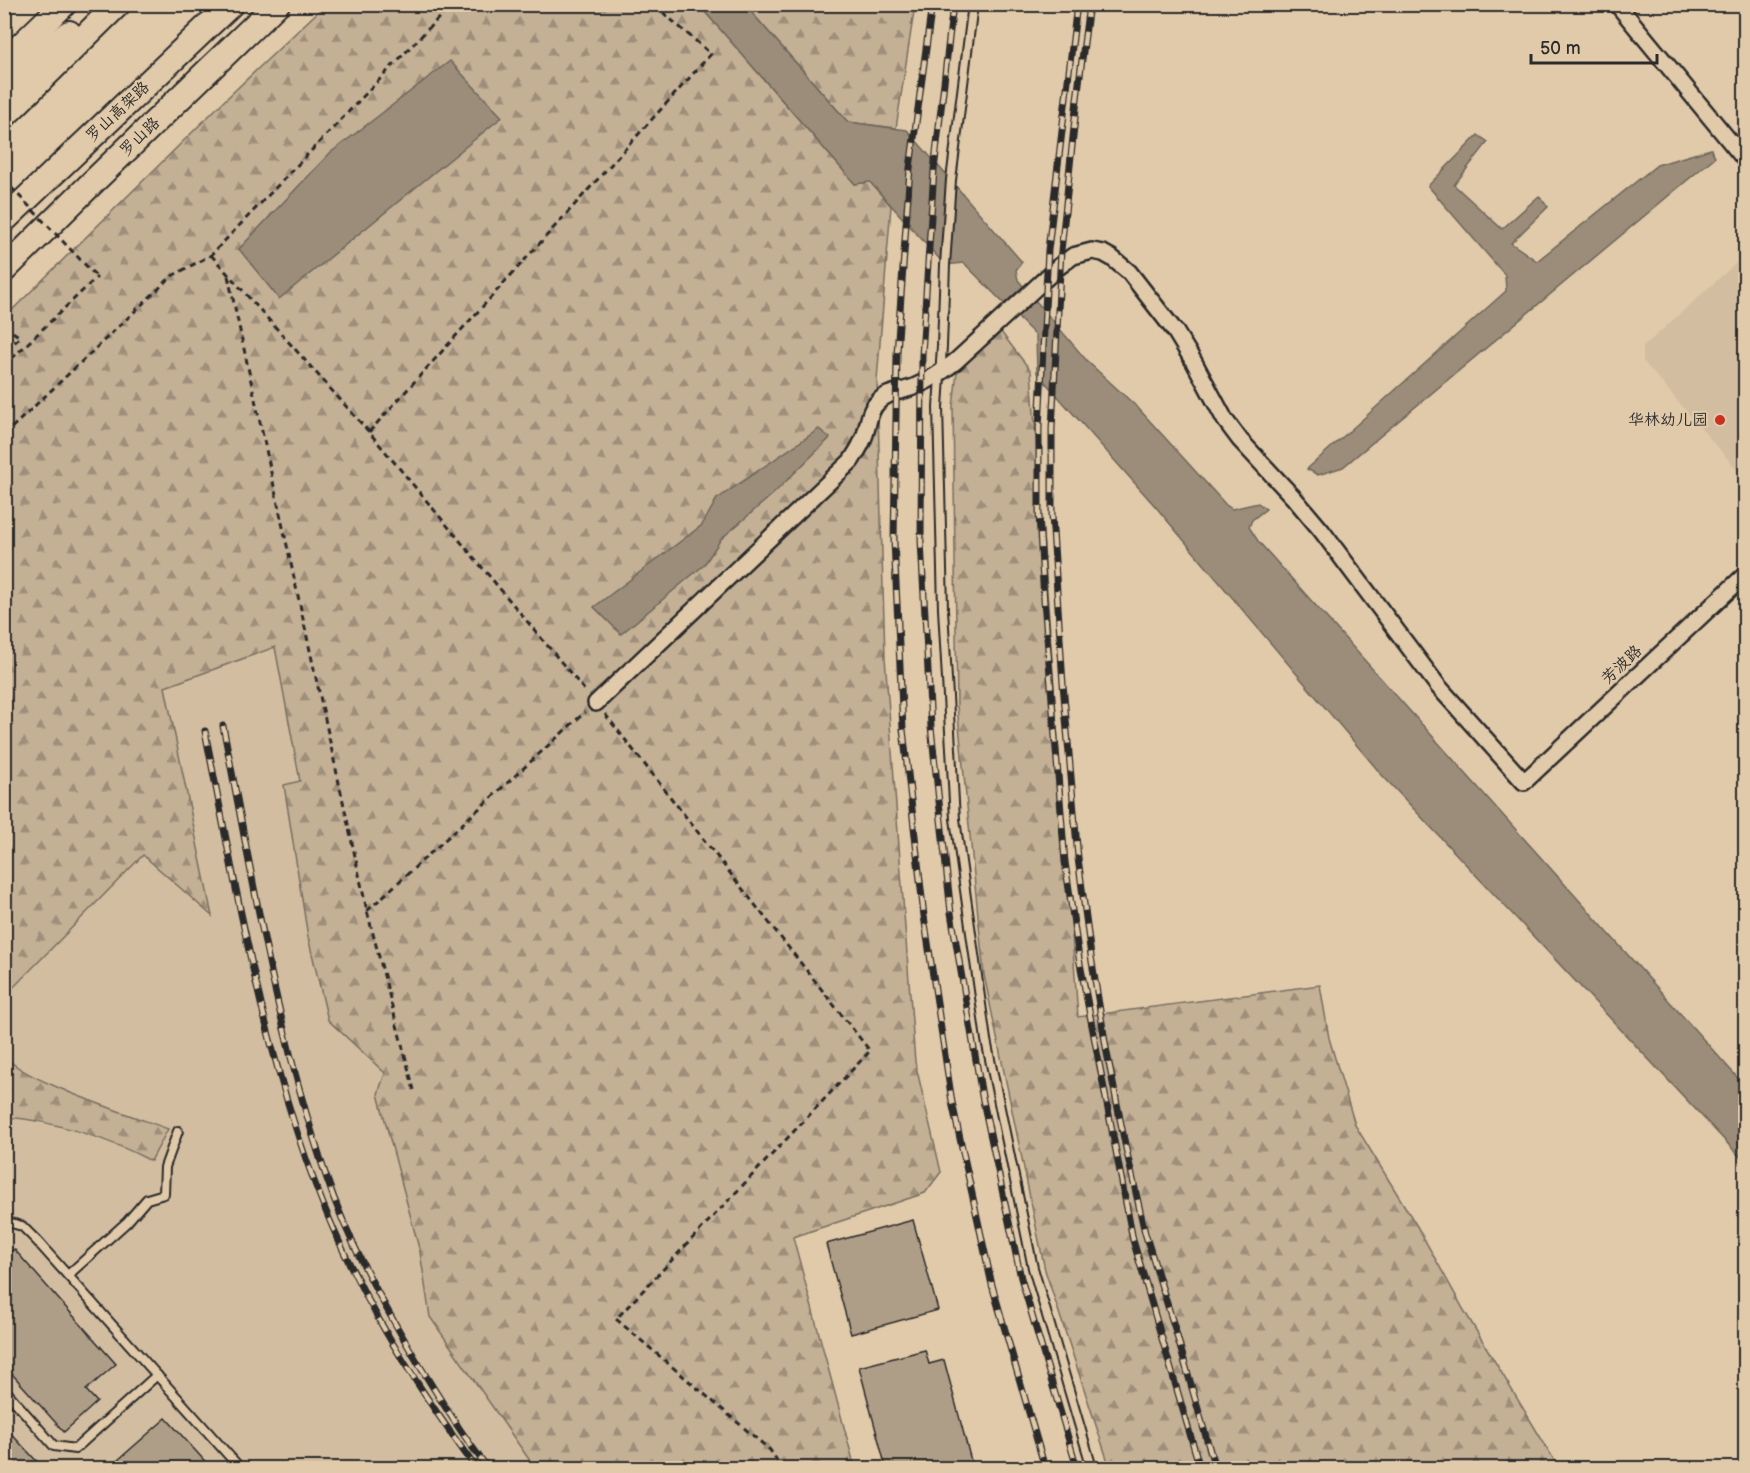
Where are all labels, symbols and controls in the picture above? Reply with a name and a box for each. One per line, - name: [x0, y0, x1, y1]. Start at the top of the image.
- scale bar: [1531, 27, 1657, 65]
- text: 50 m: [1540, 38, 1581, 59]
- street label: 罗山高架路: [82, 78, 154, 146]
- street label: 罗山路: [116, 113, 164, 161]
- place label: 华林幼儿园: [1628, 411, 1708, 430]
- marker: 华林幼儿园: [1713, 413, 1727, 427]
- street label: 芳波路: [1598, 642, 1646, 688]

